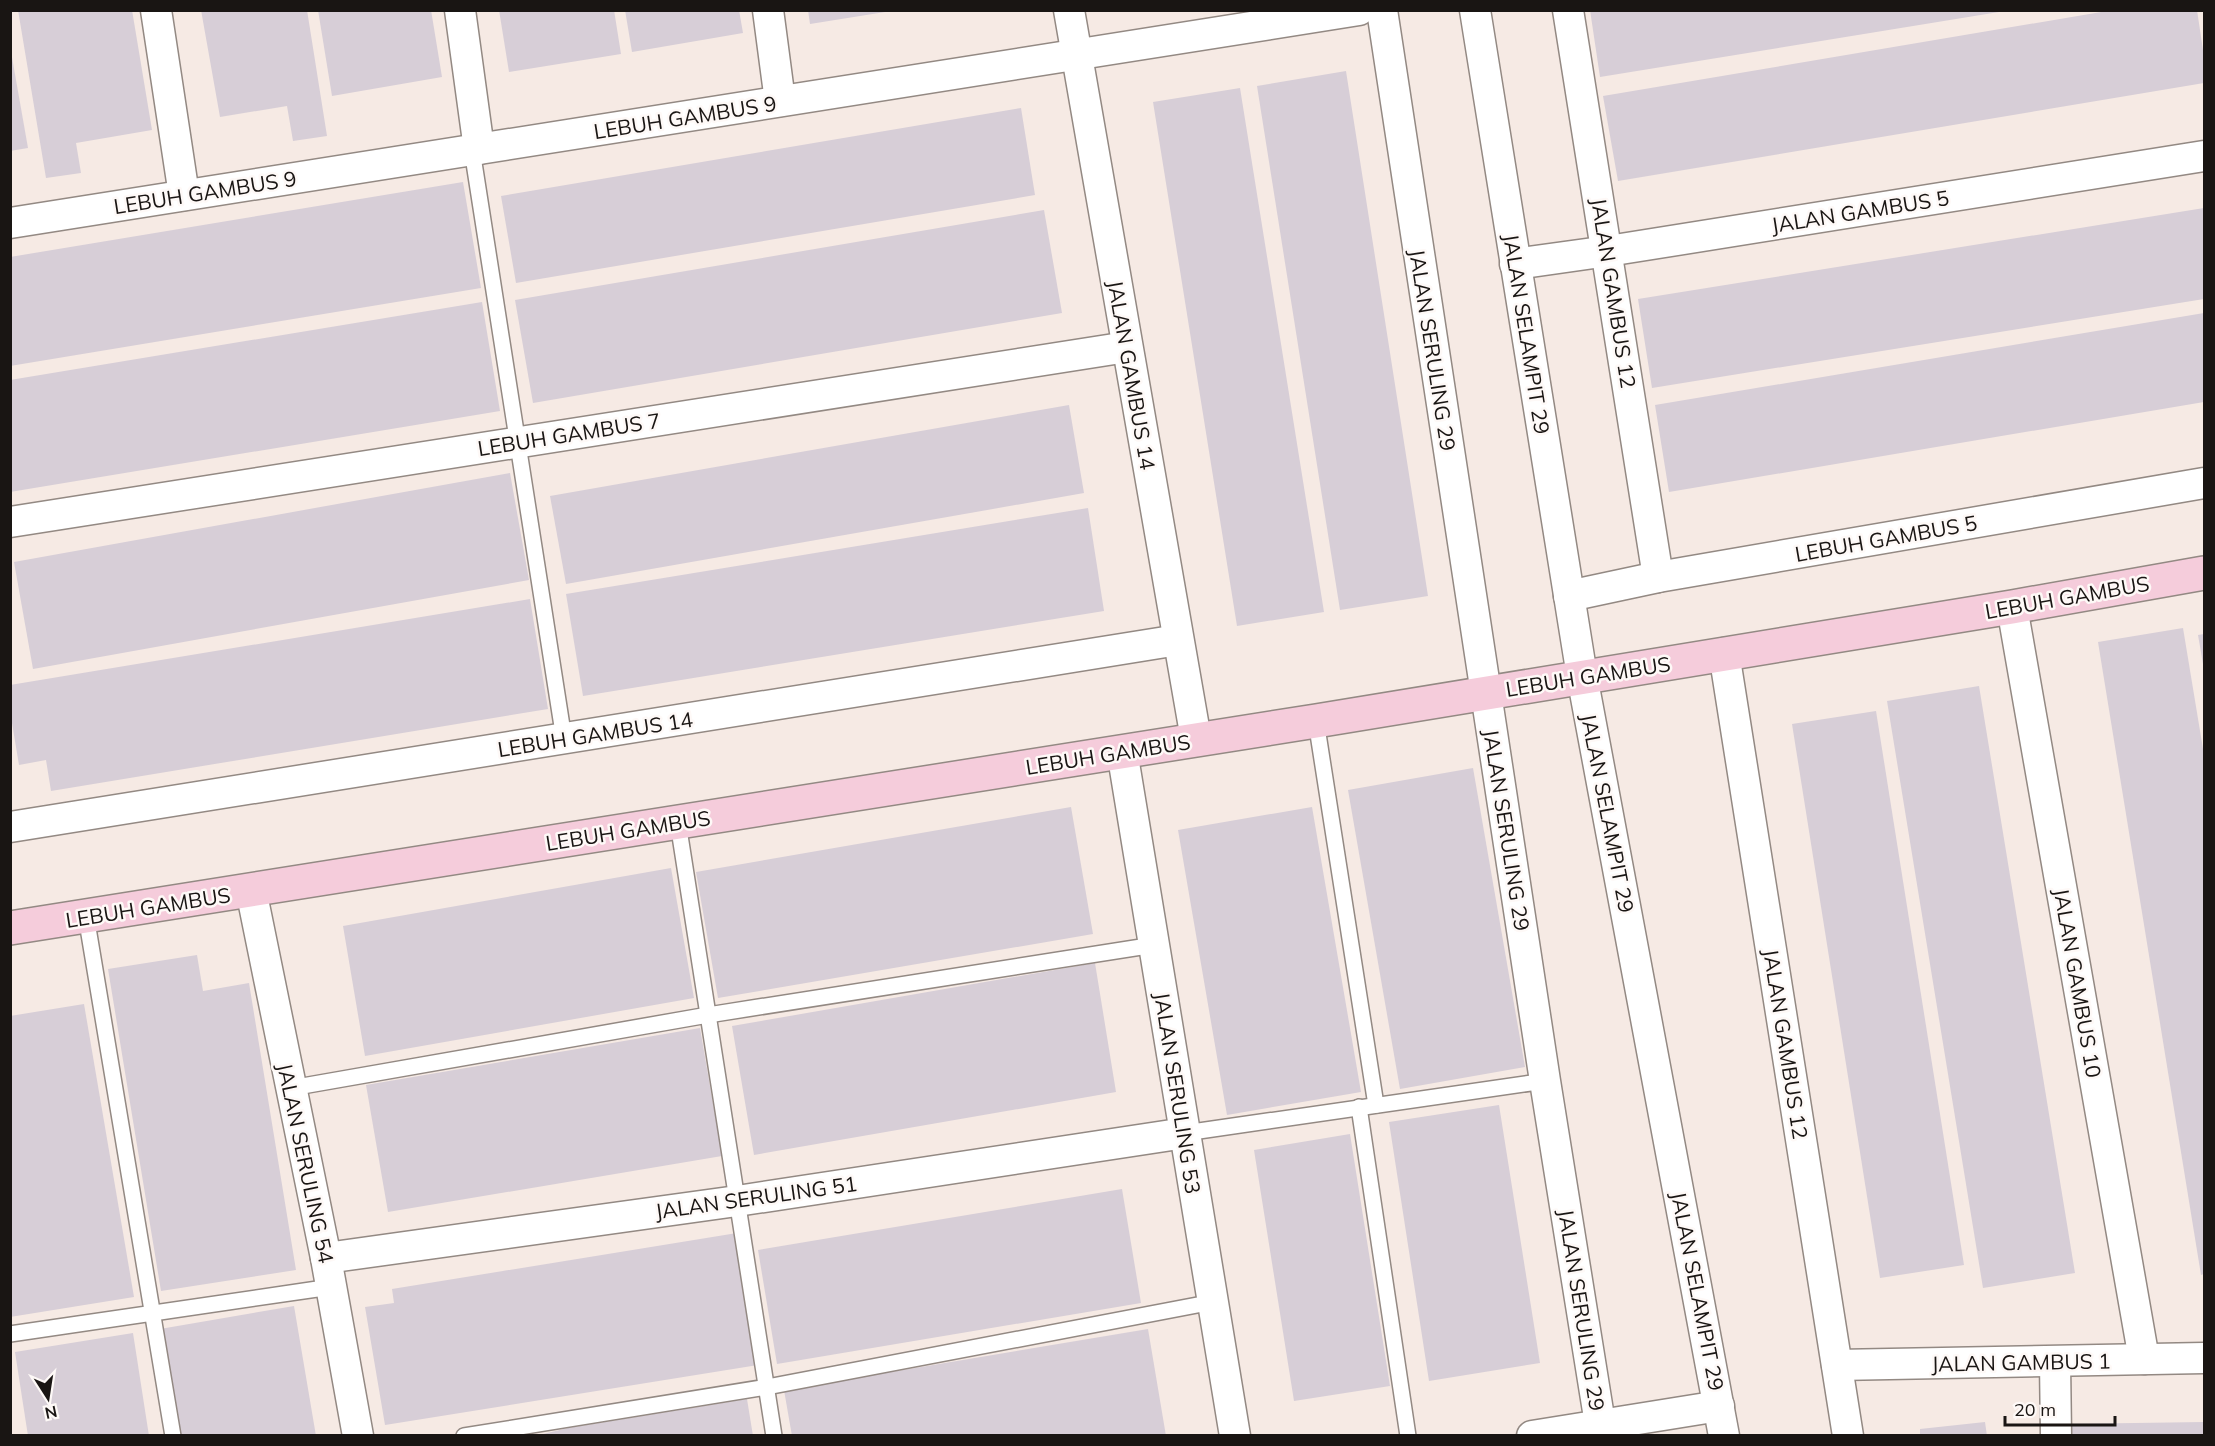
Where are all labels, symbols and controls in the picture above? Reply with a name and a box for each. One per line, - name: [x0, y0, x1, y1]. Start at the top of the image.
- street label: LEBUH GAMBUS 9: [592, 90, 778, 144]
- street label: LEBUH GAMBUS 9: [112, 165, 298, 219]
- street label: JALAN GAMBUS 5: [1769, 184, 1951, 238]
- street label: JALAN GAMBUS 12: [1586, 196, 1642, 390]
- street label: JALAN SELAMPIT 29: [1498, 232, 1556, 436]
- street label: JALAN SERULING 29: [1404, 247, 1462, 453]
- street label: JALAN GAMBUS 14: [1103, 278, 1162, 472]
- street label: LEBUH GAMBUS 7: [476, 407, 662, 461]
- street label: LEBUH GAMBUS 5: [1793, 509, 1979, 567]
- street label: LEBUH GAMBUS: [1983, 570, 2151, 624]
- street label: LEBUH GAMBUS: [1504, 650, 1672, 702]
- street label: LEBUH GAMBUS 14: [496, 706, 695, 762]
- street label: JALAN SELAMPIT 29: [1576, 711, 1640, 915]
- street label: JALAN SERULING 29: [1478, 727, 1536, 933]
- street label: LEBUH GAMBUS: [1024, 728, 1192, 780]
- street label: LEBUH GAMBUS: [544, 804, 712, 856]
- street label: LEBUH GAMBUS: [64, 881, 232, 933]
- street label: JALAN GAMBUS 10: [2049, 886, 2107, 1080]
- street label: JALAN GAMBUS 12: [1758, 947, 1814, 1141]
- street label: JALAN SERULING 53: [1149, 990, 1207, 1196]
- street label: JALAN SERULING 54: [272, 1061, 340, 1266]
- street label: JALAN SERULING 51: [653, 1170, 859, 1224]
- street label: JALAN SELAMPIT 29: [1666, 1189, 1730, 1393]
- street label: JALAN SERULING 29: [1553, 1207, 1611, 1413]
- street label: JALAN GAMBUS 1: [1931, 1347, 2111, 1377]
- north arrow: [18, 1368, 78, 1428]
- scale bar: [2005, 1389, 2114, 1427]
- text: 20 m: [2014, 1398, 2056, 1421]
- text: N: [43, 1402, 59, 1424]

